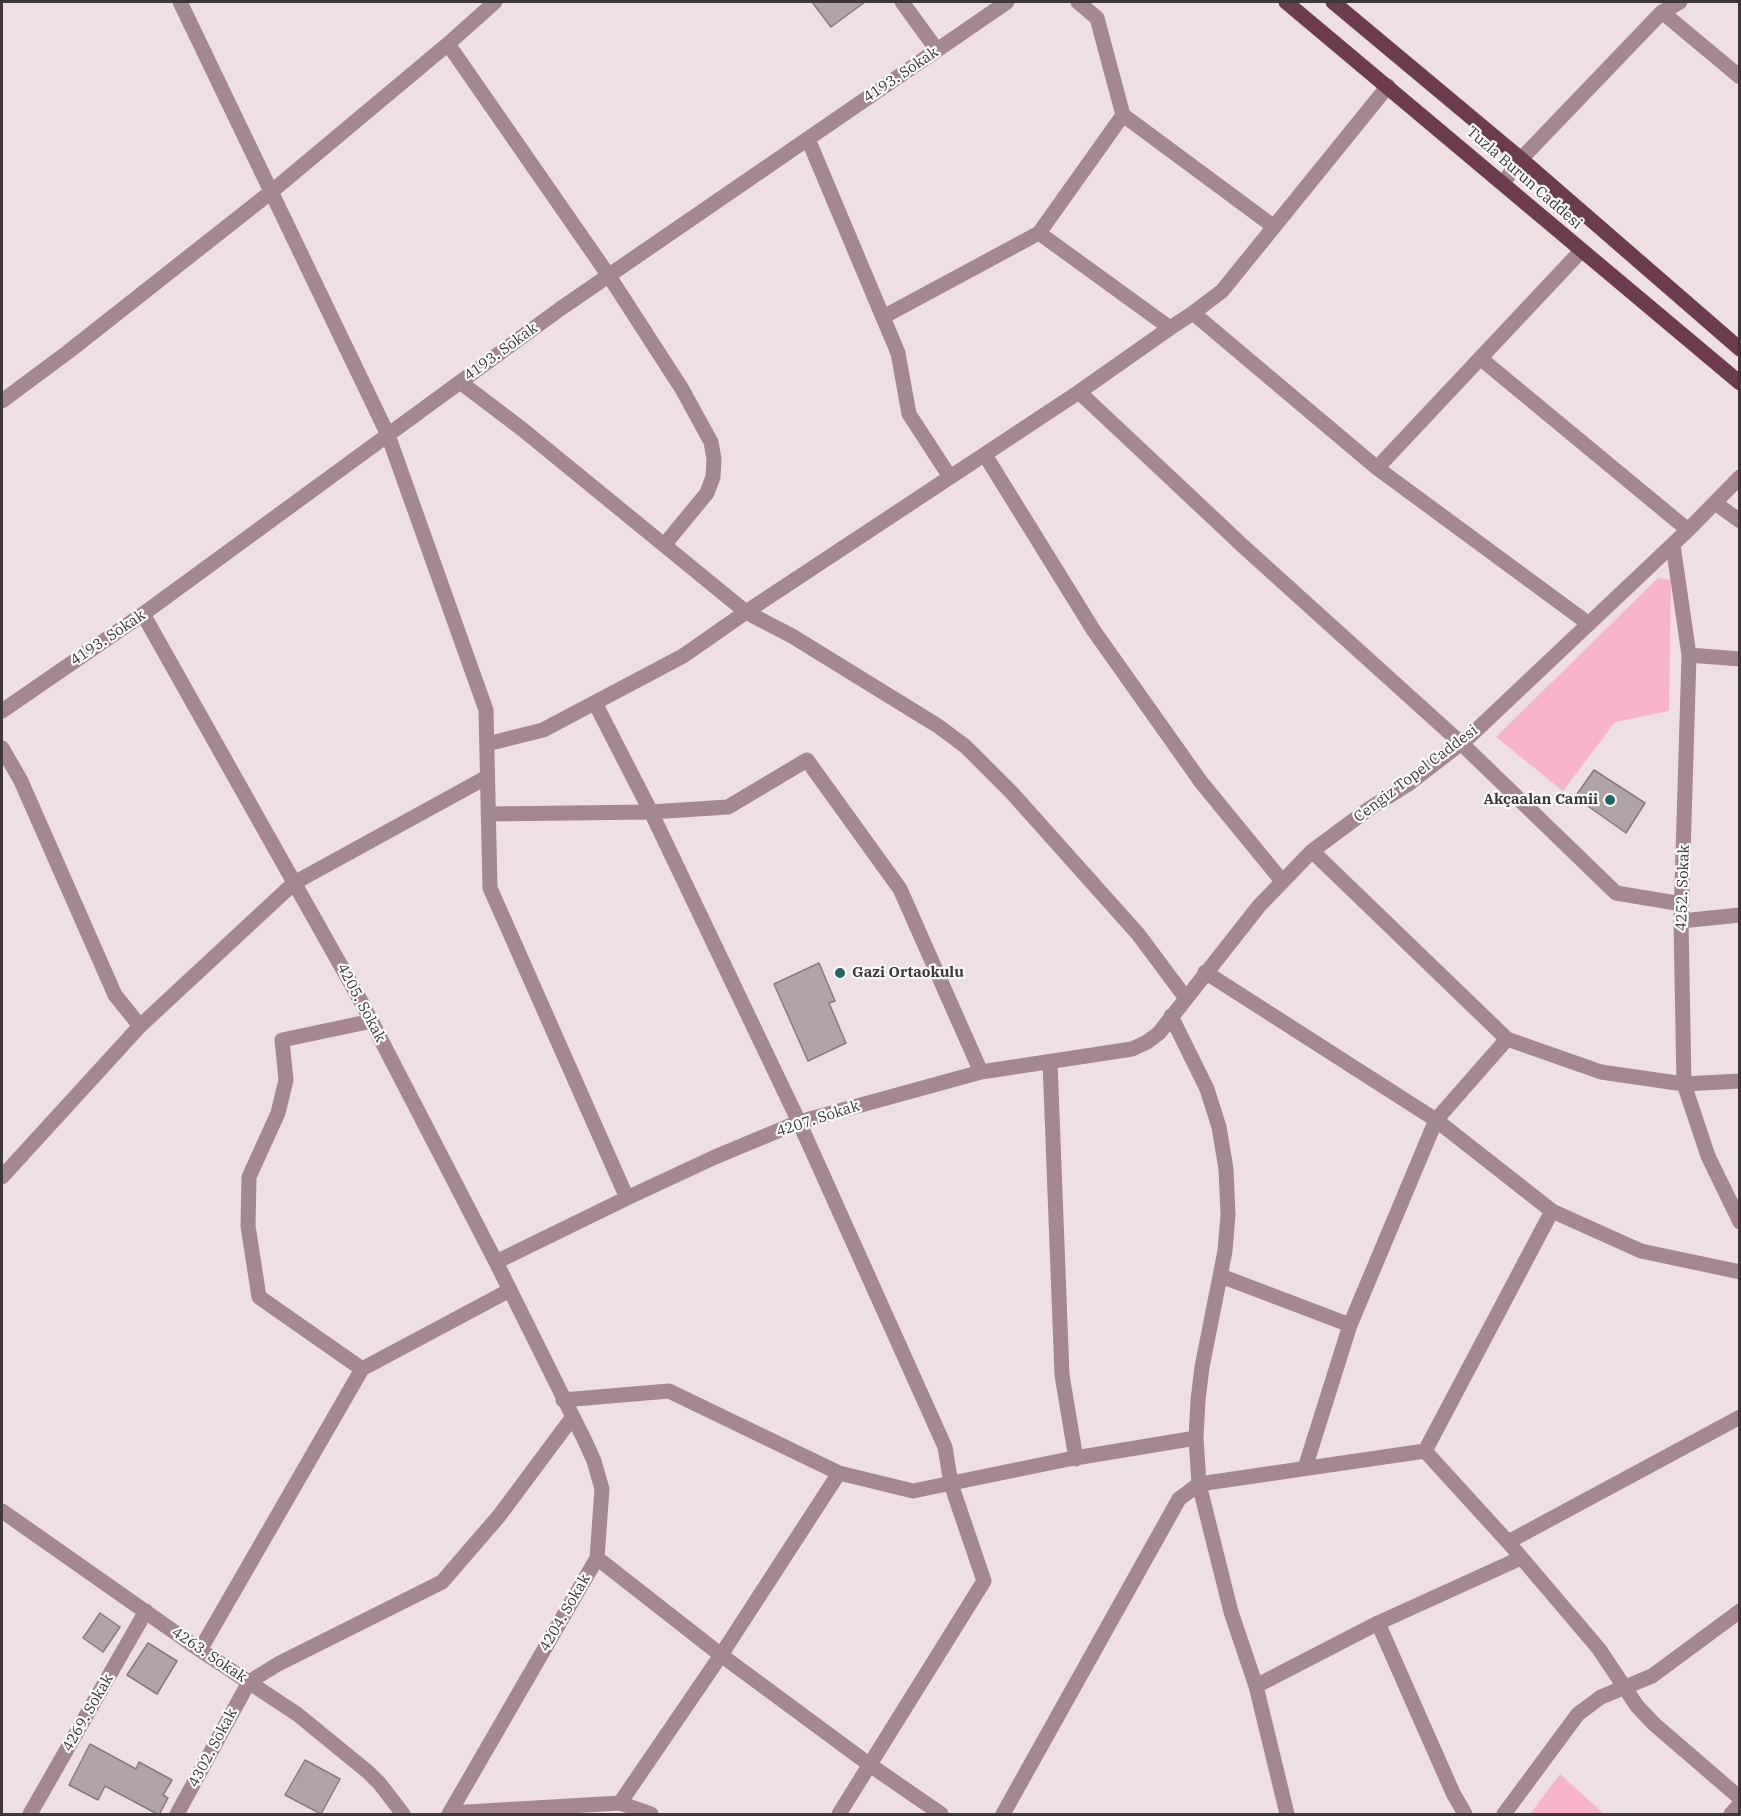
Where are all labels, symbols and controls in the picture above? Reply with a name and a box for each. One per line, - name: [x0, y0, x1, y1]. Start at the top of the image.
- street label: 4193. Sokak: [860, 43, 942, 107]
- street label: Tuzla Burun Caddesi: [1463, 123, 1585, 233]
- street label: 4193. Sokak: [461, 319, 541, 385]
- street label: 4193. Sokak: [67, 606, 149, 670]
- street label: Cengiz Topel Caddesi: [1351, 722, 1481, 826]
- place label: Akçaalan Camii: [1483, 791, 1598, 809]
- marker: Akçaalan Camii: [1603, 793, 1617, 807]
- street label: 4252. Sokak: [1672, 844, 1694, 932]
- street label: 4205. Sokak: [333, 961, 389, 1045]
- place label: Gazi Ortaokulu: [852, 964, 964, 982]
- marker: Gazi Ortaokulu: [833, 966, 847, 980]
- street label: 4207. Sokak: [774, 1097, 862, 1141]
- street label: 4204. Sokak: [536, 1571, 594, 1655]
- street label: 4263. Sokak: [168, 1623, 250, 1687]
- street label: 4269. Sokak: [59, 1671, 117, 1755]
- street label: 4302. Sokak: [185, 1706, 241, 1790]

